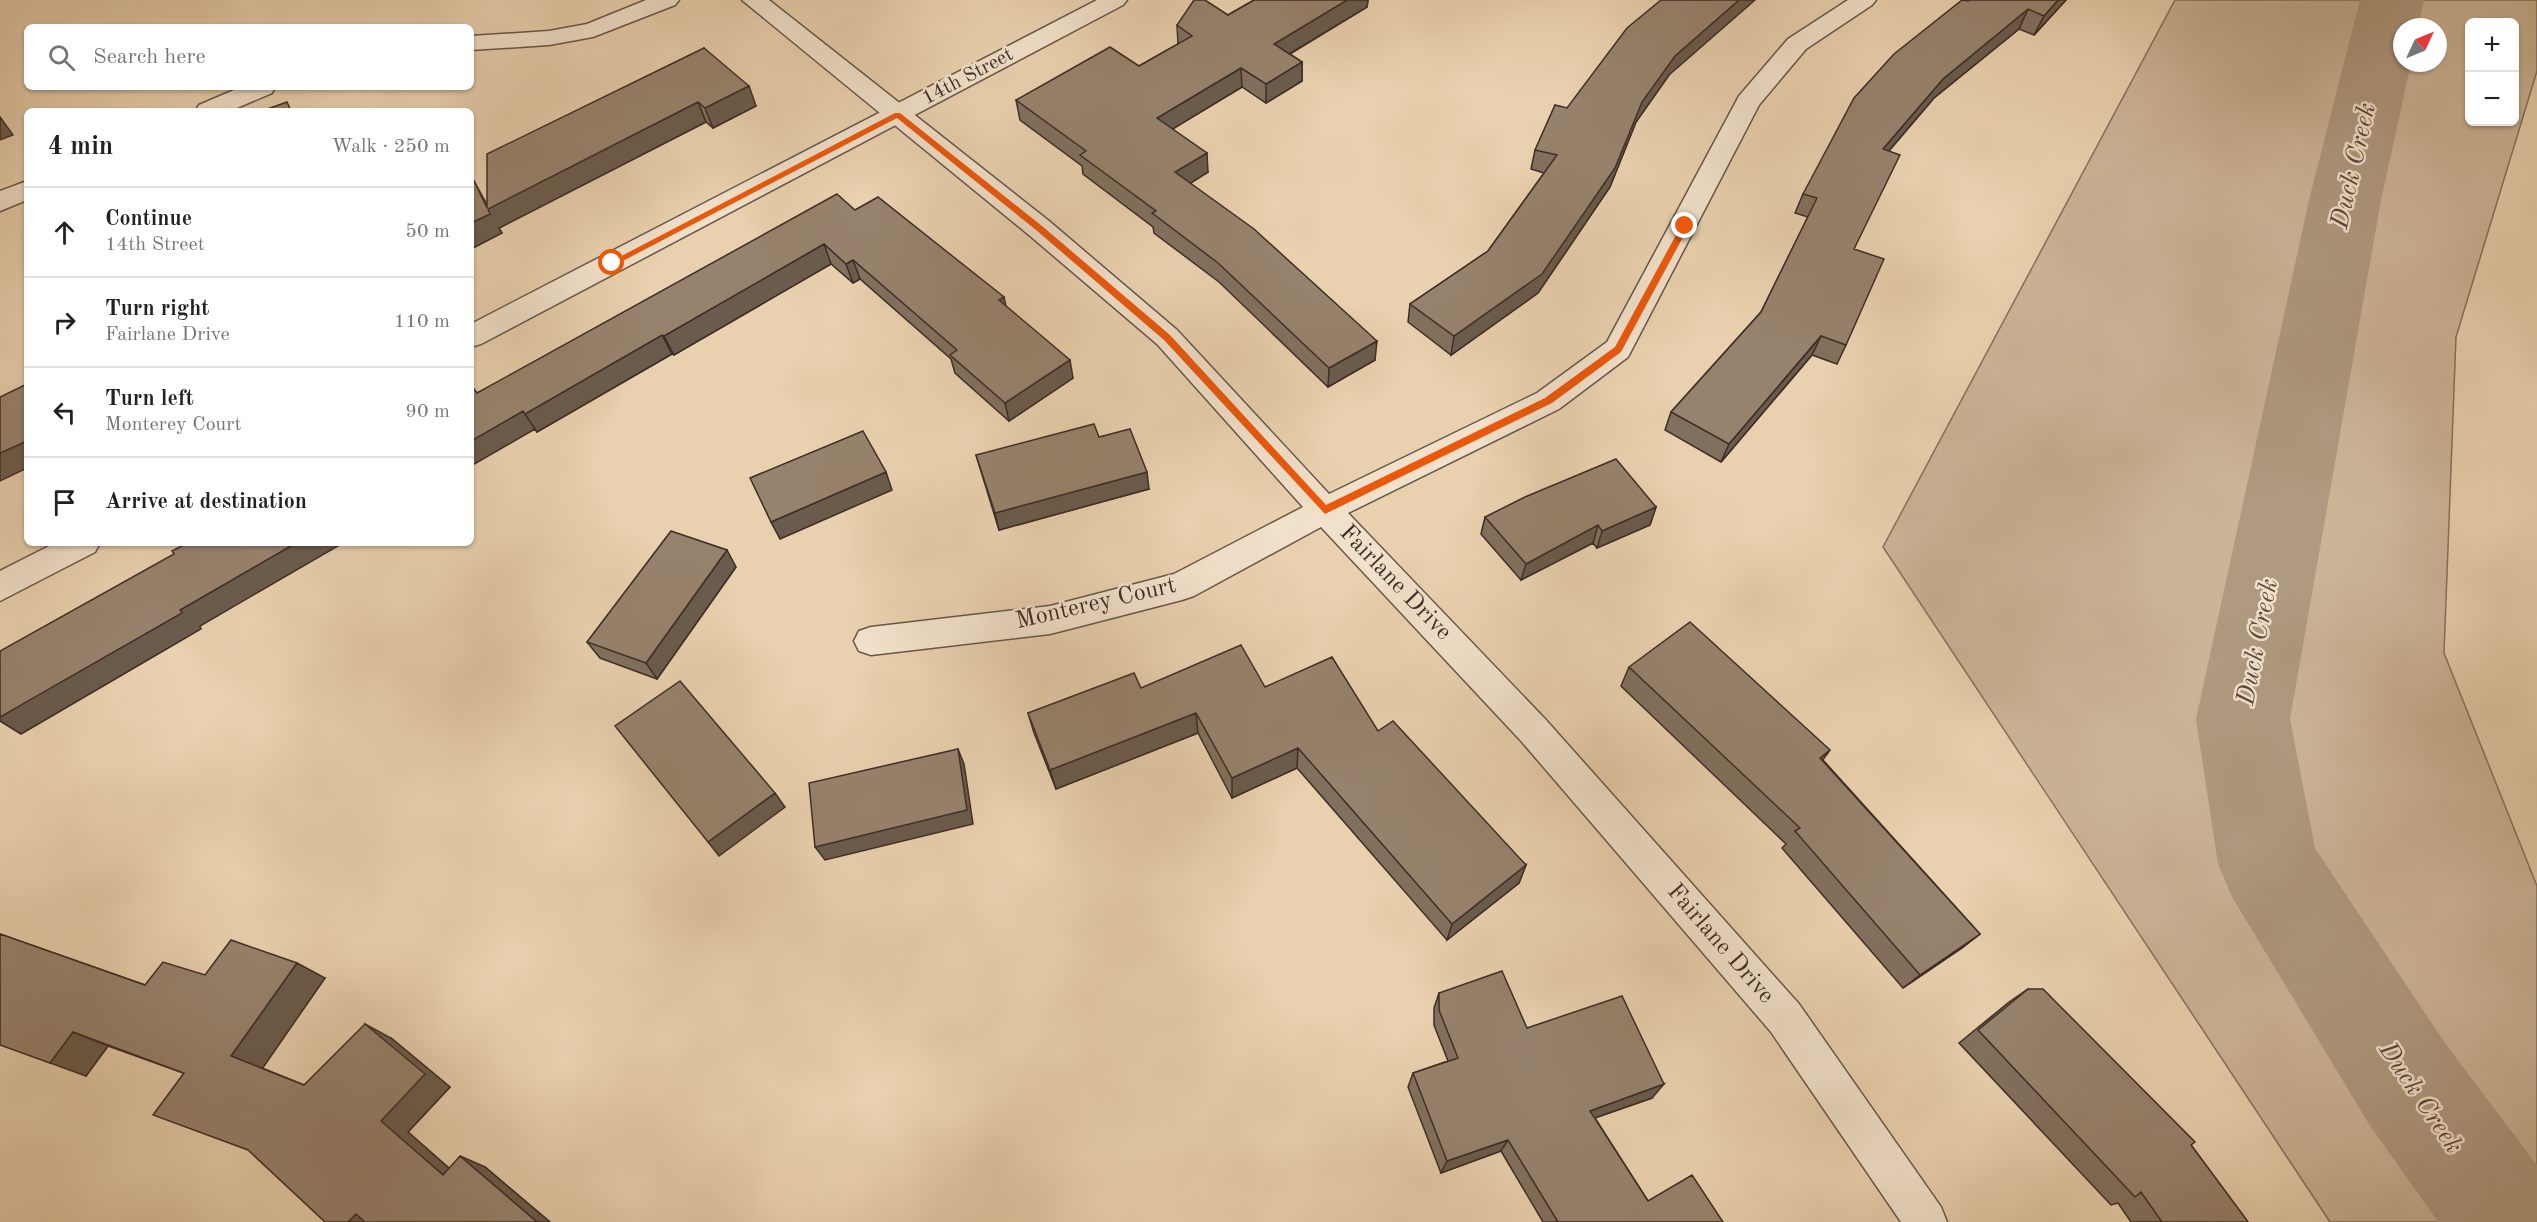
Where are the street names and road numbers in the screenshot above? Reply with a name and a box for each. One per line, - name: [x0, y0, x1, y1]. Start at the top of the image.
- street label: 14th Street: [919, 45, 1017, 109]
- street label: Fairlane Drive: [1334, 521, 1456, 645]
- street label: Monterey Court: [1014, 574, 1178, 634]
- street label: Fairlane Drive: [1662, 880, 1778, 1008]

